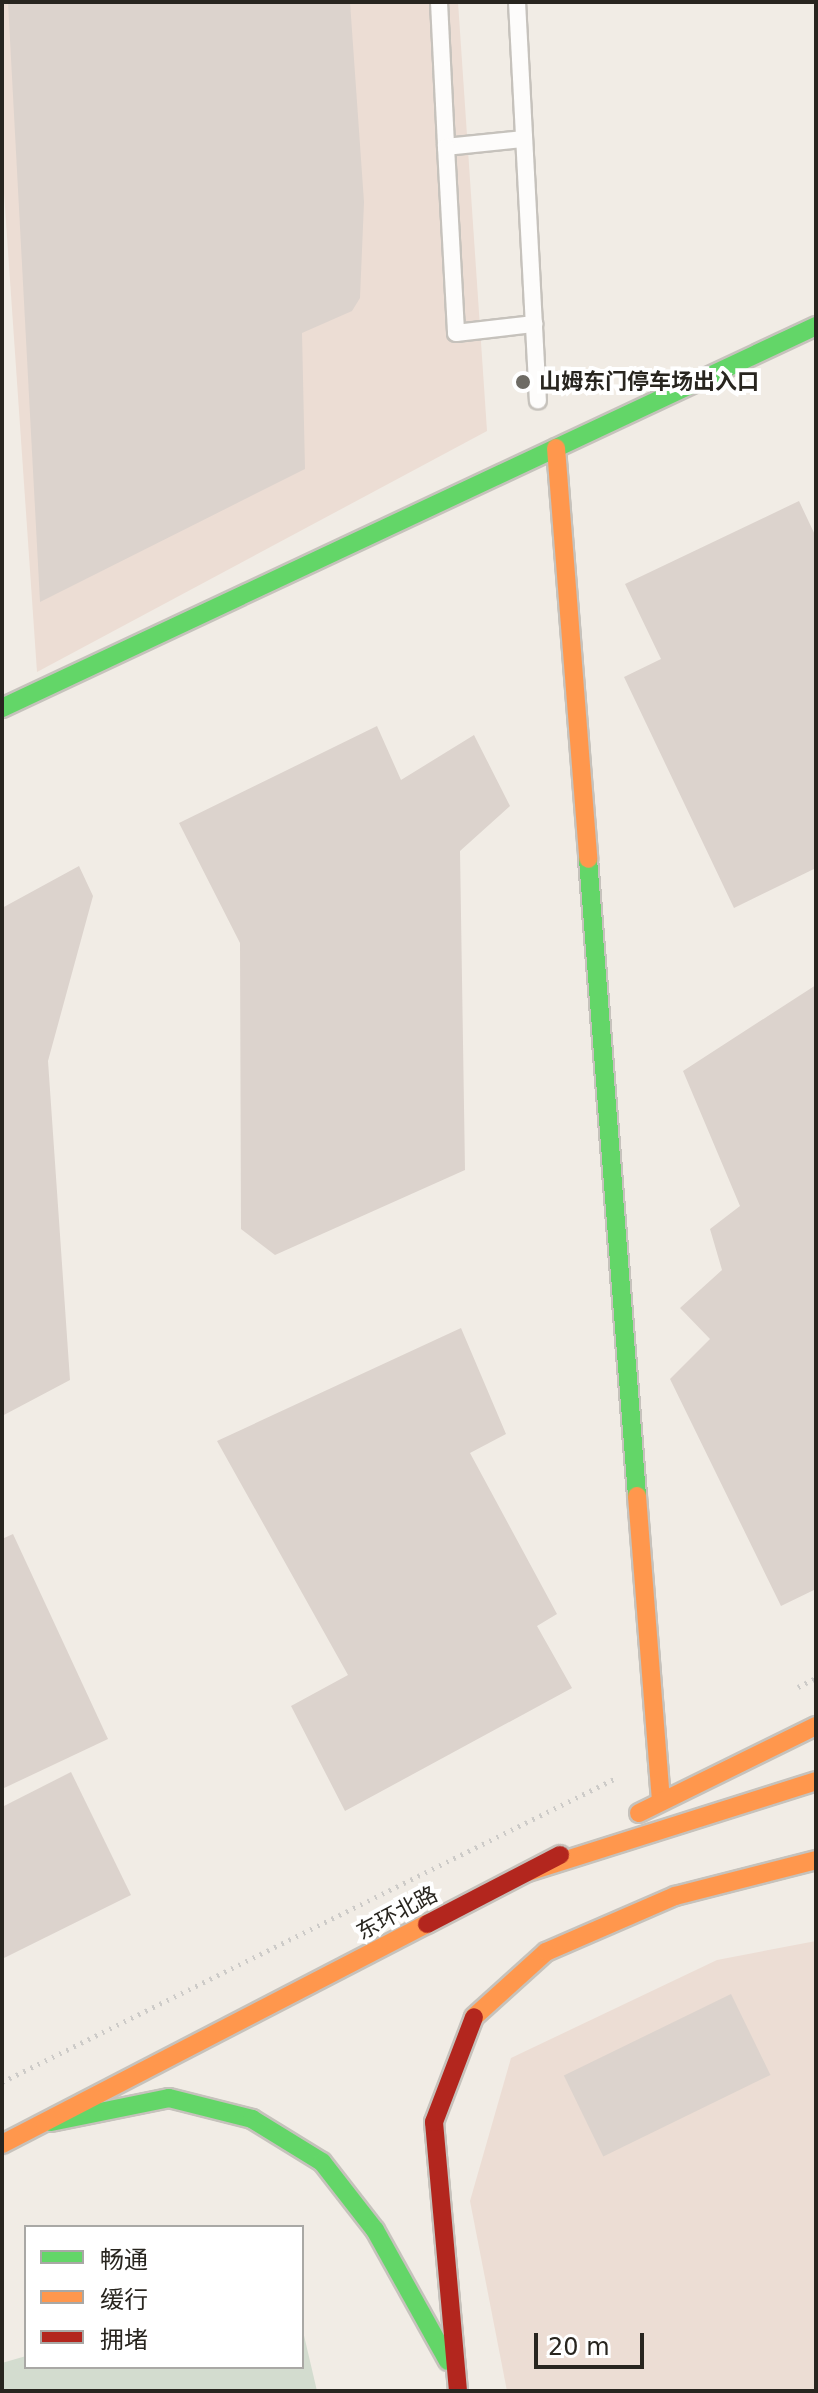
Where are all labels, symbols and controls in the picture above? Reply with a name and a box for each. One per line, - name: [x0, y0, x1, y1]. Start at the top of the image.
- place label: 山姆东门停车场出入口: [539, 369, 759, 395]
- marker: 山姆东门停车场出入口: [514, 373, 532, 391]
- street label: 东环北路: [352, 1881, 442, 1945]
- legend: [24, 2225, 304, 2369]
- text: 畅通: [100, 2246, 148, 2274]
- text: 缓行: [100, 2286, 148, 2314]
- scale bar: [538, 2317, 648, 2367]
- text: 拥堵: [100, 2326, 148, 2354]
- text: 20 m: [548, 2333, 610, 2361]

